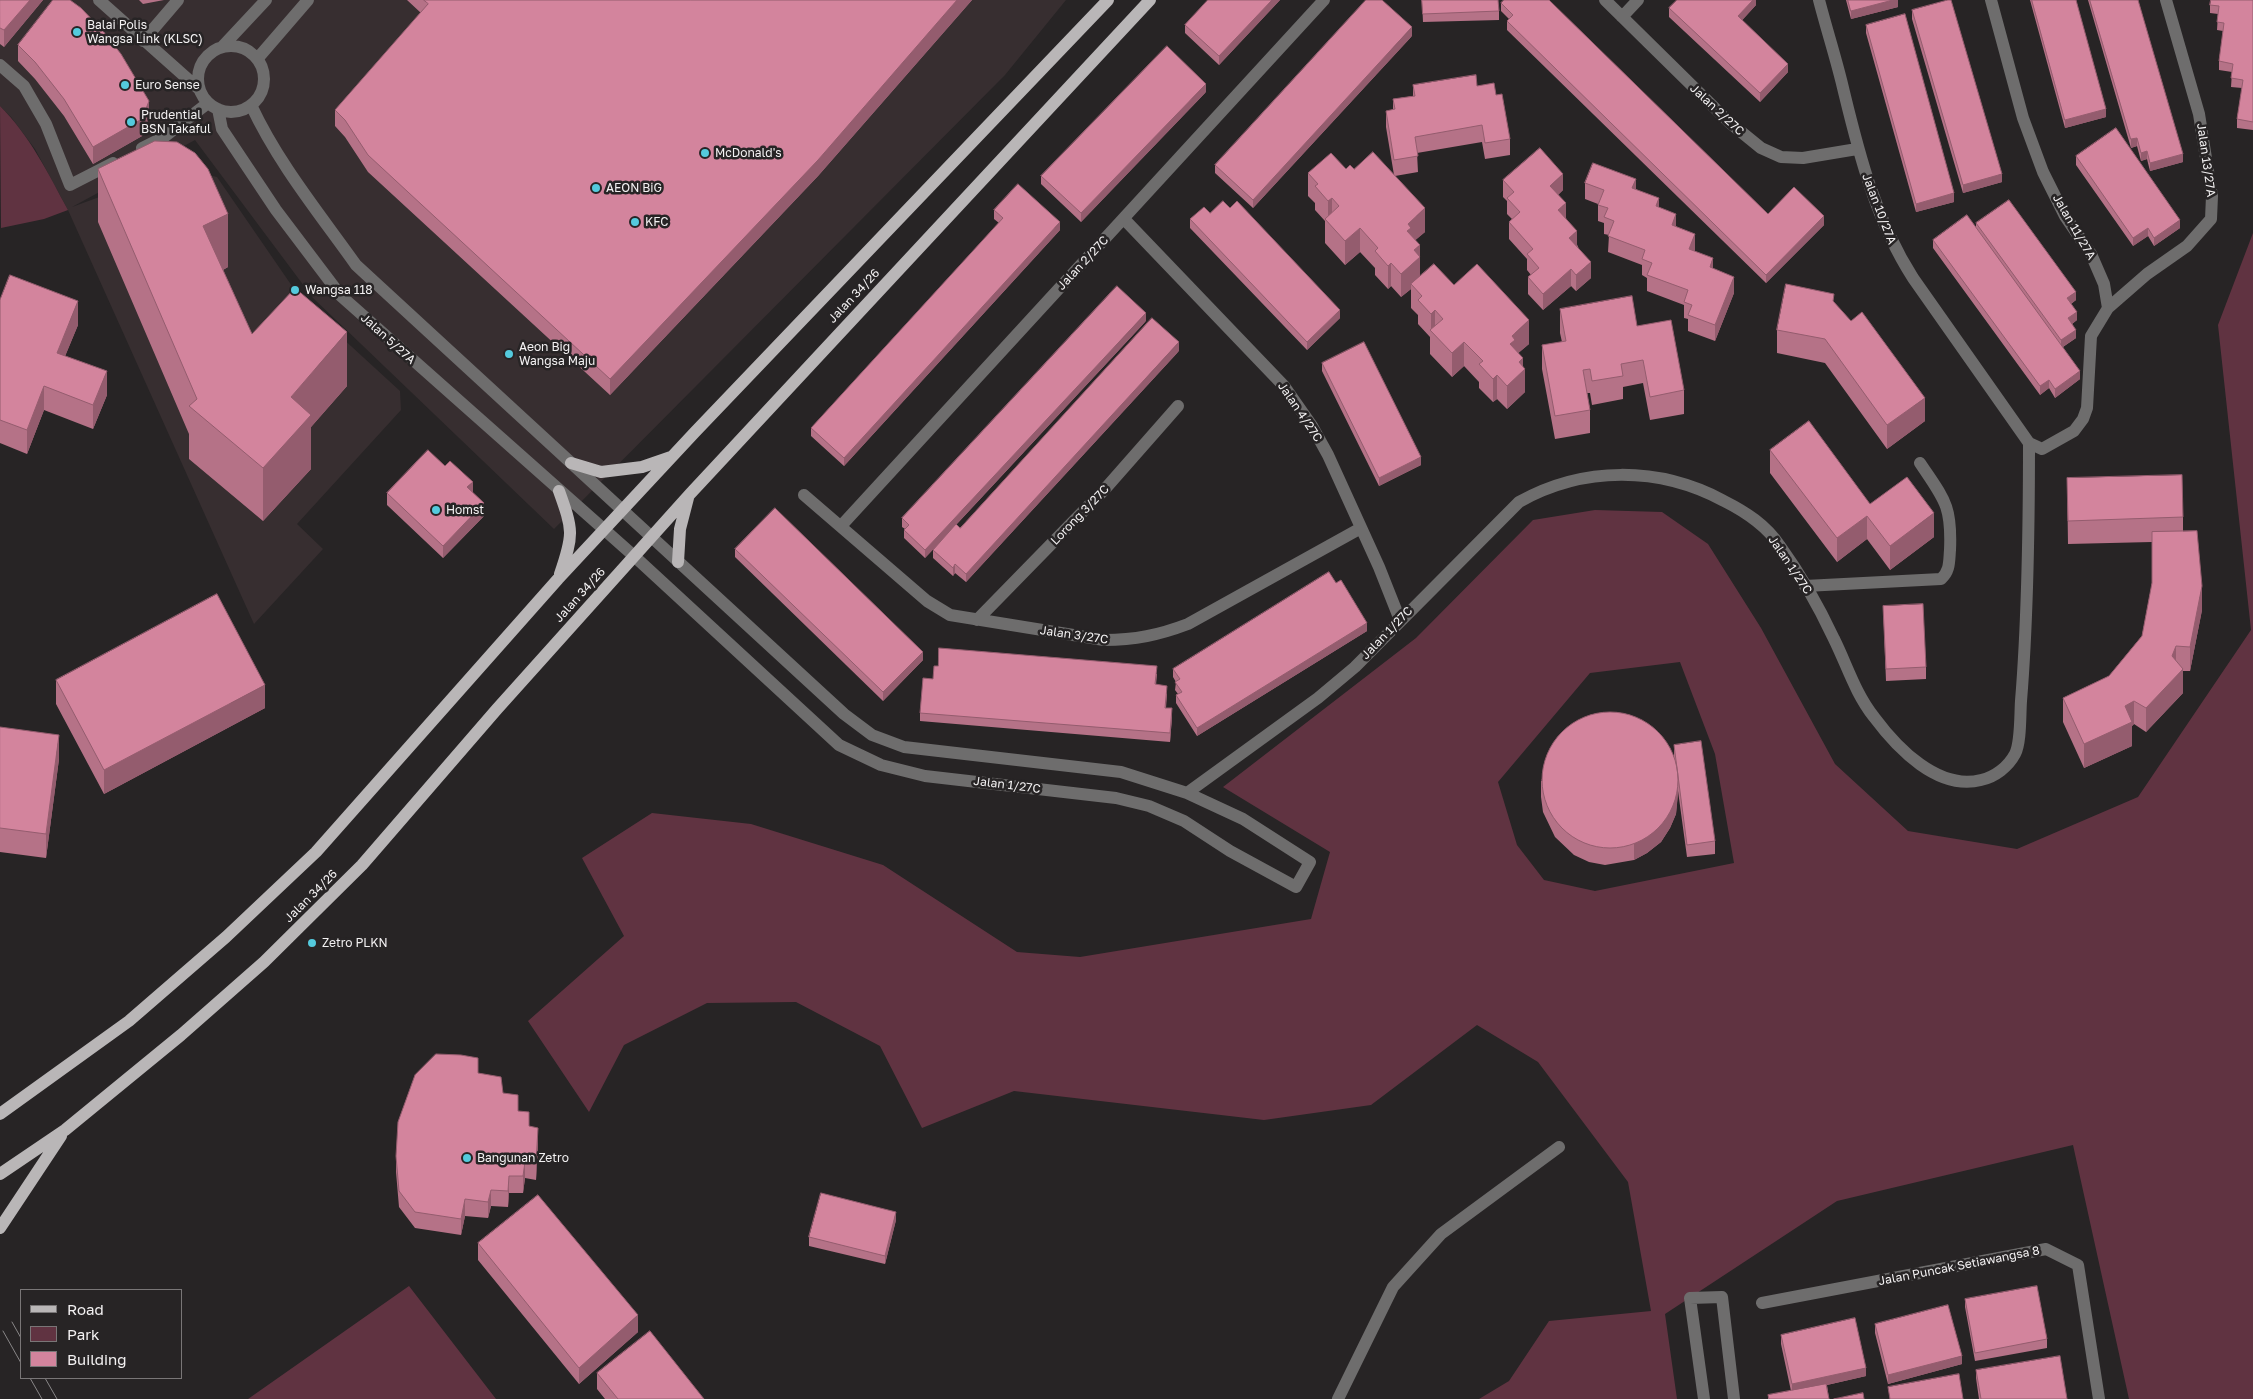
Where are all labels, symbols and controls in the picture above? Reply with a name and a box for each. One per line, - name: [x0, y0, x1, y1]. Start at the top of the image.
- place label: Balai Polis Wangsa Link (KLSC): [87, 18, 203, 46]
- marker: Balai Polis Wangsa Link (KLSC): [71, 26, 83, 38]
- place label: Euro Sense: [135, 78, 200, 92]
- marker: Euro Sense: [119, 79, 131, 91]
- street label: Jalan 2/27C: [1687, 81, 1747, 139]
- place label: Prudential BSN Takaful: [141, 108, 211, 136]
- marker: Prudential BSN Takaful: [125, 116, 137, 128]
- street label: Jalan 13/27A: [2194, 122, 2218, 198]
- place label: McDonald's: [715, 146, 782, 160]
- marker: McDonald's: [699, 147, 711, 159]
- street label: Jalan 10/27A: [1859, 171, 1899, 247]
- place label: AEON BiG: [606, 181, 662, 195]
- marker: AEON BiG: [590, 182, 602, 194]
- street label: Jalan 11/27A: [2049, 192, 2099, 262]
- place label: KFC: [645, 215, 669, 229]
- marker: KFC: [629, 216, 641, 228]
- street label: Jalan 2/27C: [1054, 233, 1112, 293]
- street label: Jalan 34/26: [825, 266, 883, 326]
- place label: Wangsa 118: [305, 283, 373, 297]
- marker: Wangsa 118: [289, 284, 301, 296]
- street label: Jalan 5/27A: [358, 311, 418, 367]
- place label: Aeon Big Wangsa Maju: [519, 340, 595, 368]
- marker: Aeon Big Wangsa Maju: [503, 348, 515, 360]
- street label: Jalan 4/27C: [1275, 379, 1325, 445]
- street label: Lorong 3/27C: [1048, 482, 1112, 548]
- place label: Homst: [446, 503, 484, 517]
- marker: Homst: [430, 504, 442, 516]
- street label: Jalan 1/27C: [1765, 533, 1815, 597]
- street label: Jalan 34/26: [552, 565, 608, 625]
- street label: Jalan 1/27C: [1358, 604, 1416, 662]
- street label: Jalan 3/27C: [1039, 623, 1109, 647]
- street label: Jalan 1/27C: [973, 774, 1041, 796]
- street label: Jalan 34/26: [282, 867, 340, 925]
- place label: Zetro PLKN: [322, 936, 388, 950]
- marker: Zetro PLKN: [306, 937, 318, 949]
- place label: Bangunan Zetro: [477, 1151, 569, 1165]
- marker: Bangunan Zetro: [461, 1152, 473, 1164]
- street label: Jalan Puncak Setiawangsa 8: [1877, 1243, 2041, 1289]
- legend: [20, 1289, 182, 1379]
- text: Road: [67, 1300, 104, 1318]
- text: Park: [67, 1325, 99, 1343]
- text: Building: [67, 1350, 127, 1368]

